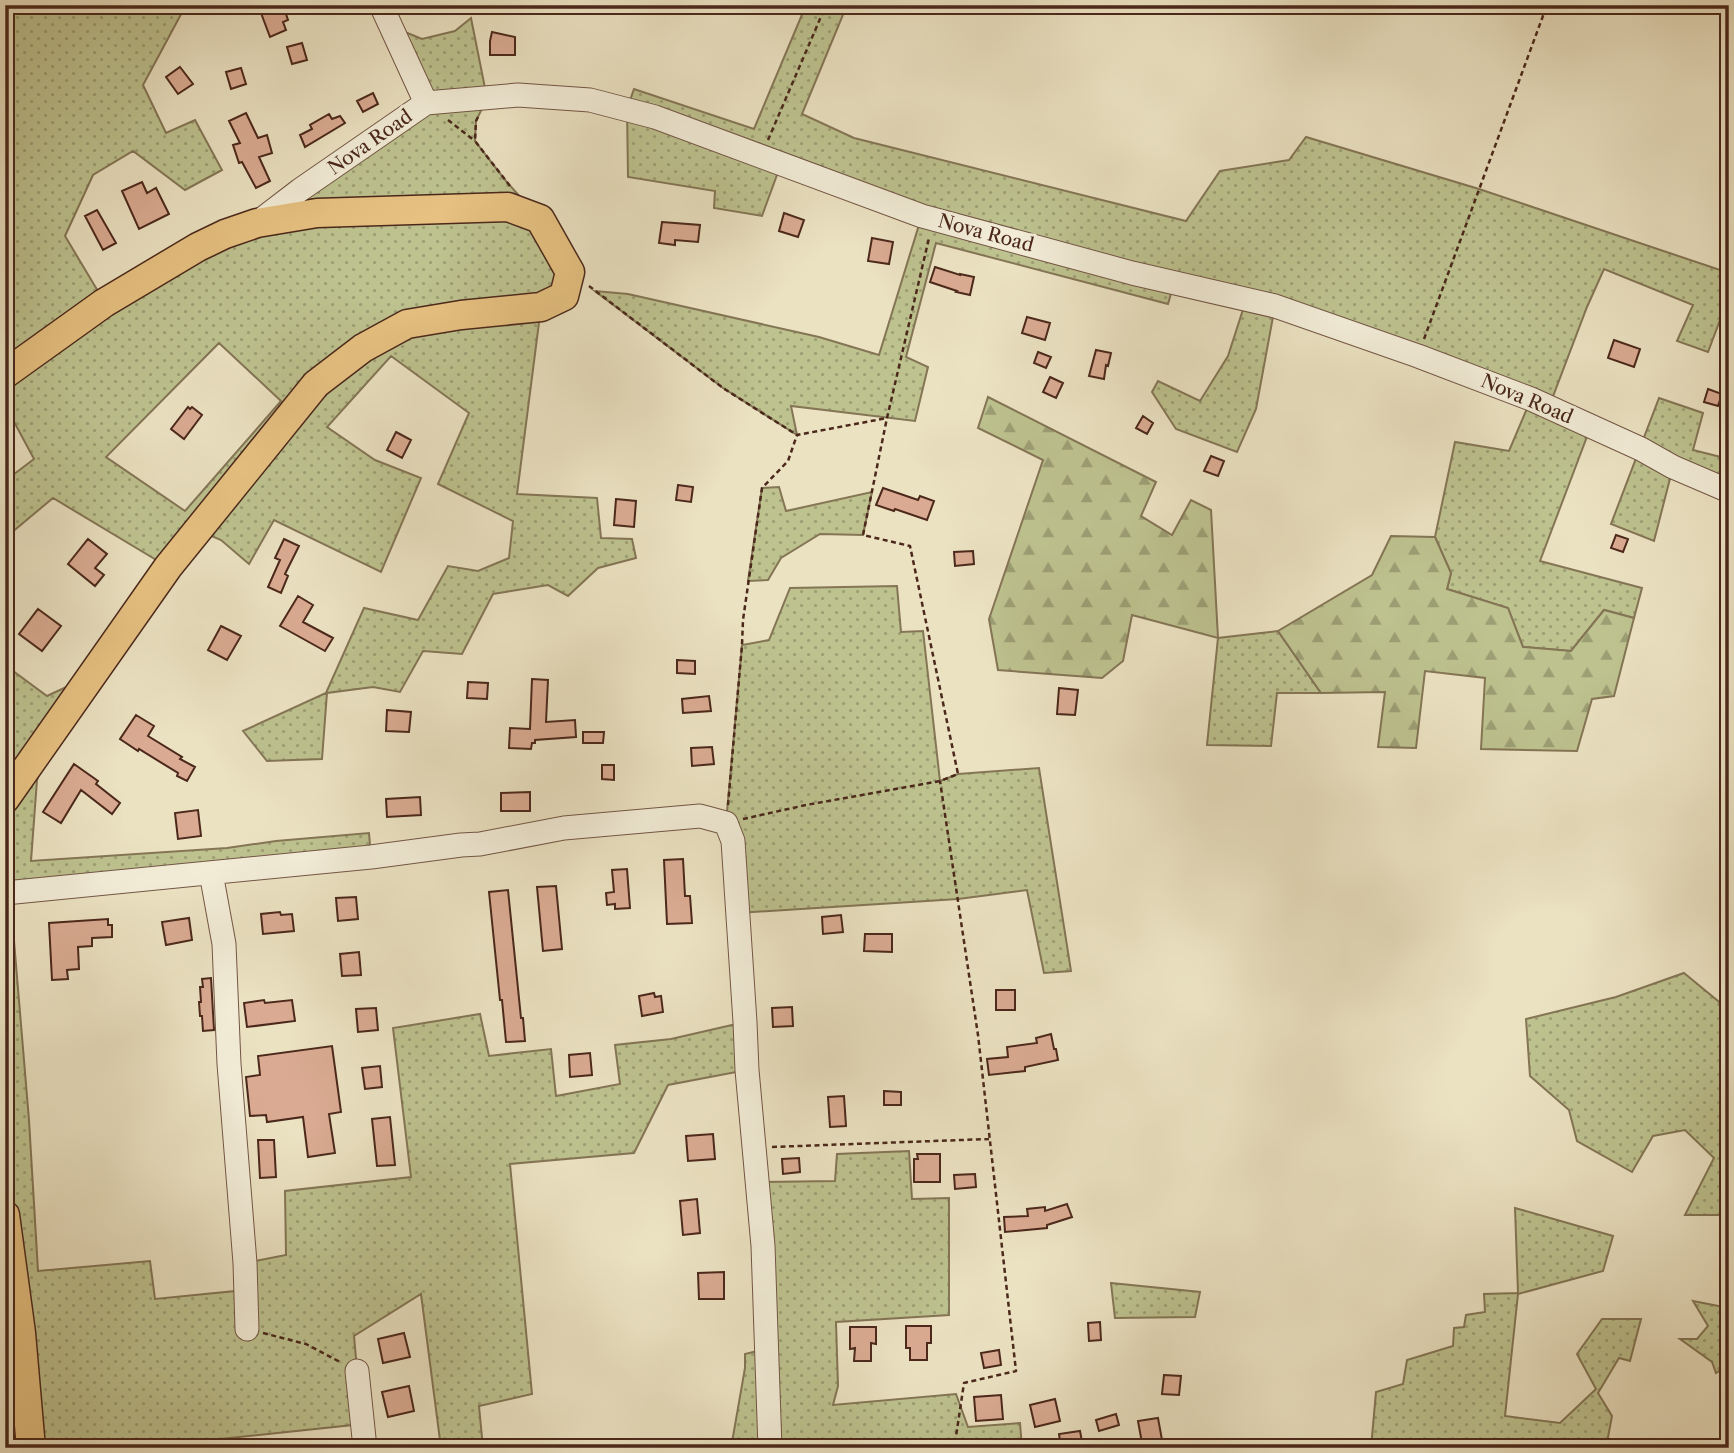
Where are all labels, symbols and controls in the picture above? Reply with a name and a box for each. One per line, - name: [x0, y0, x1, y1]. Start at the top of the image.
- street label: Nova Road: [323, 104, 417, 179]
- street label: Nova Road: [936, 209, 1037, 257]
- street label: Nova Road: [1477, 369, 1577, 429]

